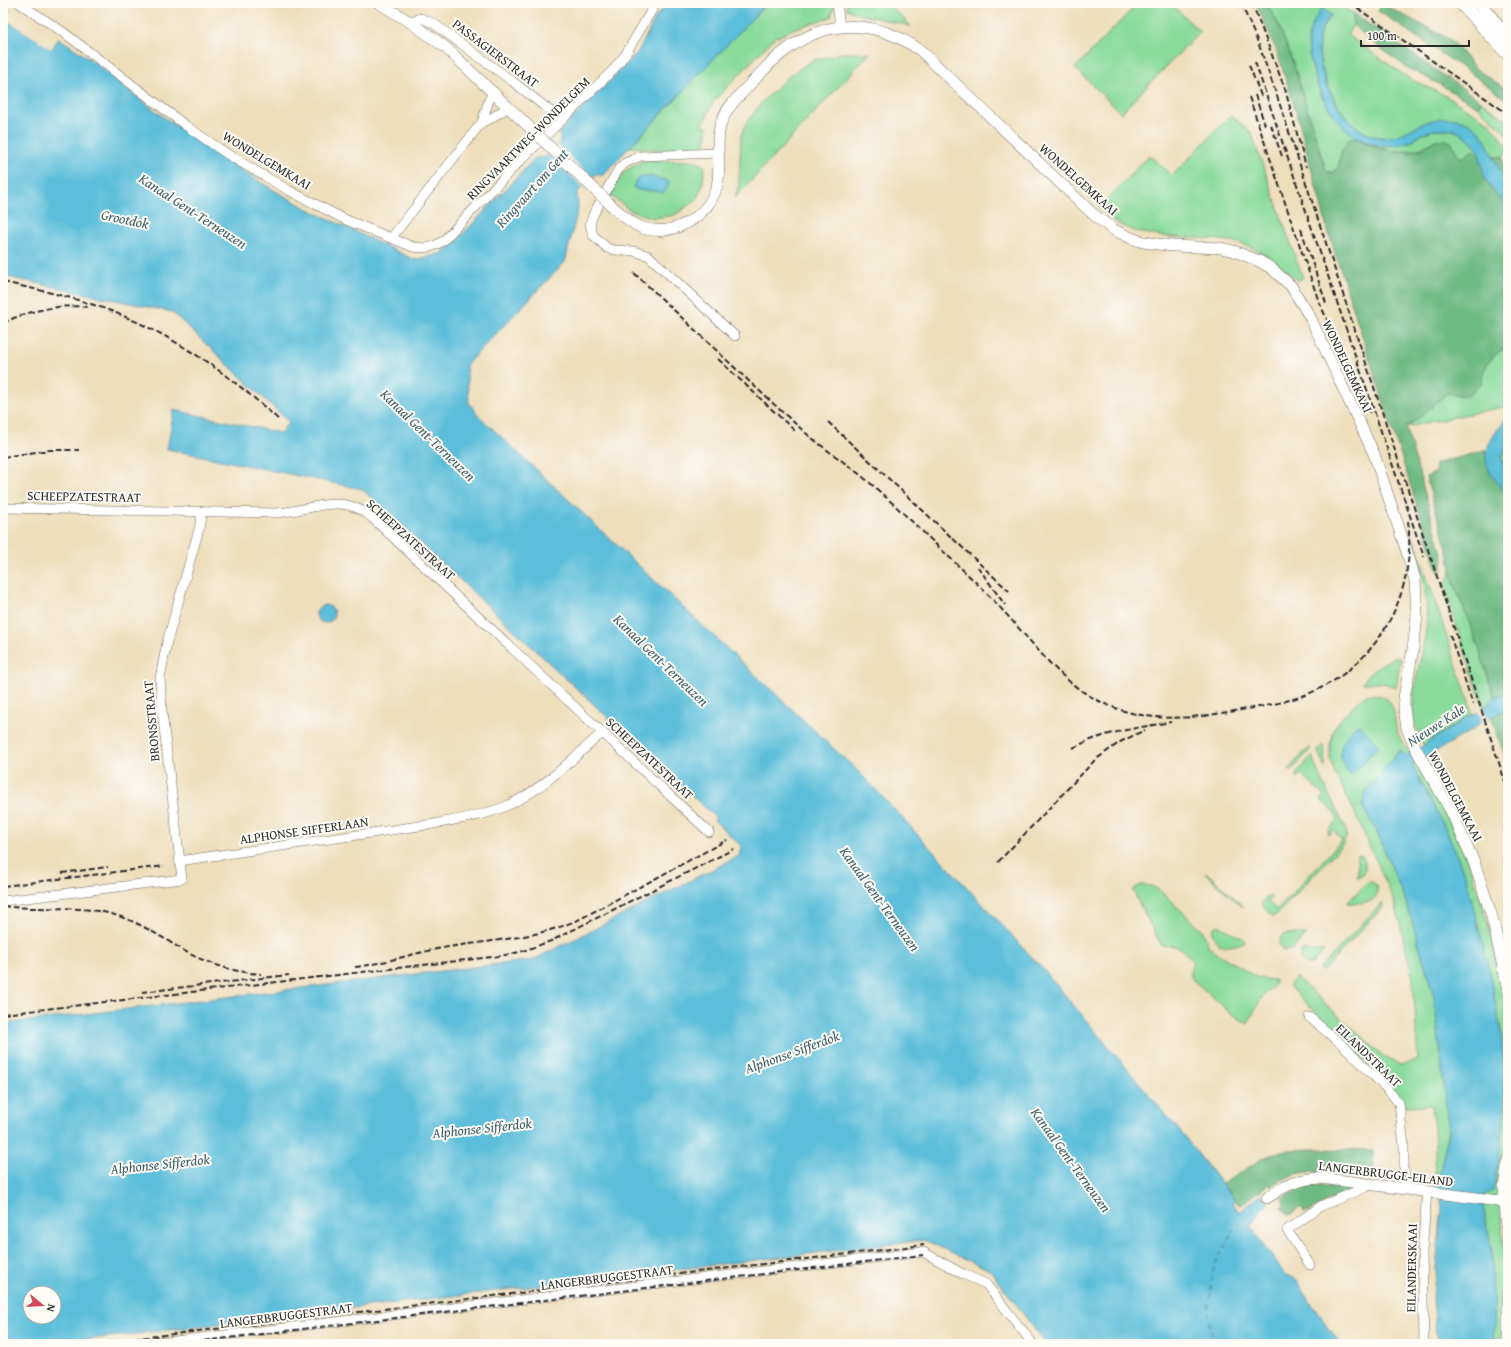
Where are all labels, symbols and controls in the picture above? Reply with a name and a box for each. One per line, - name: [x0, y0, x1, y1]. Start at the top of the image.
- street label: PASSAGIERSTRAAT: [449, 15, 543, 93]
- scale bar: [1361, 22, 1469, 48]
- text: 100 m: [1367, 27, 1397, 44]
- street label: RINGVAARTWEG-WONDELGEM: [462, 72, 595, 204]
- street label: WONDELGEMKAAI: [219, 126, 315, 194]
- street label: WONDELGEMKAAI: [1035, 139, 1122, 220]
- water label: Ringvaart om Gent: [490, 144, 573, 233]
- water label: Kanaal Gent-Terneuzen: [134, 168, 251, 253]
- water label: Grootdok: [99, 204, 151, 234]
- street label: WONDELGEMKAAI: [1318, 317, 1377, 416]
- water label: Kanaal Gent-Terneuzen: [375, 384, 480, 486]
- street label: SCHEEPZATESTRAAT: [27, 486, 142, 507]
- street label: SCHEEPZATESTRAAT: [362, 494, 460, 585]
- water label: Kanaal Gent-Terneuzen: [608, 609, 713, 711]
- street label: BRONSSTRAAT: [138, 679, 164, 762]
- water label: Nieuwe Kale: [1403, 699, 1469, 751]
- street label: SCHEEPZATESTRAAT: [602, 713, 698, 805]
- street label: WONDELGEMKAAI: [1424, 747, 1488, 845]
- street label: ALPHONSE SIFFERLAAN: [239, 812, 370, 849]
- water label: Kanaal Gent-Terneuzen: [835, 842, 925, 956]
- street label: EILANDSTRAAT: [1332, 1019, 1406, 1092]
- water label: Alphonse Sifferdok: [741, 1025, 843, 1079]
- water label: Kanaal Gent-Terneuzen: [1026, 1103, 1116, 1217]
- water label: Alphonse Sifferdok: [430, 1113, 533, 1143]
- water label: Alphonse Sifferdok: [108, 1149, 211, 1179]
- street label: LANGERBRUGGE-EILAND: [1318, 1156, 1454, 1191]
- street label: EILANDERSKAAI: [1401, 1223, 1422, 1313]
- street label: LANGERBRUGGESTRAAT: [540, 1260, 675, 1295]
- north arrow: [22, 1285, 62, 1325]
- street label: LANGERBRUGGESTRAAT: [219, 1298, 354, 1333]
- text: N: [43, 1302, 60, 1315]

